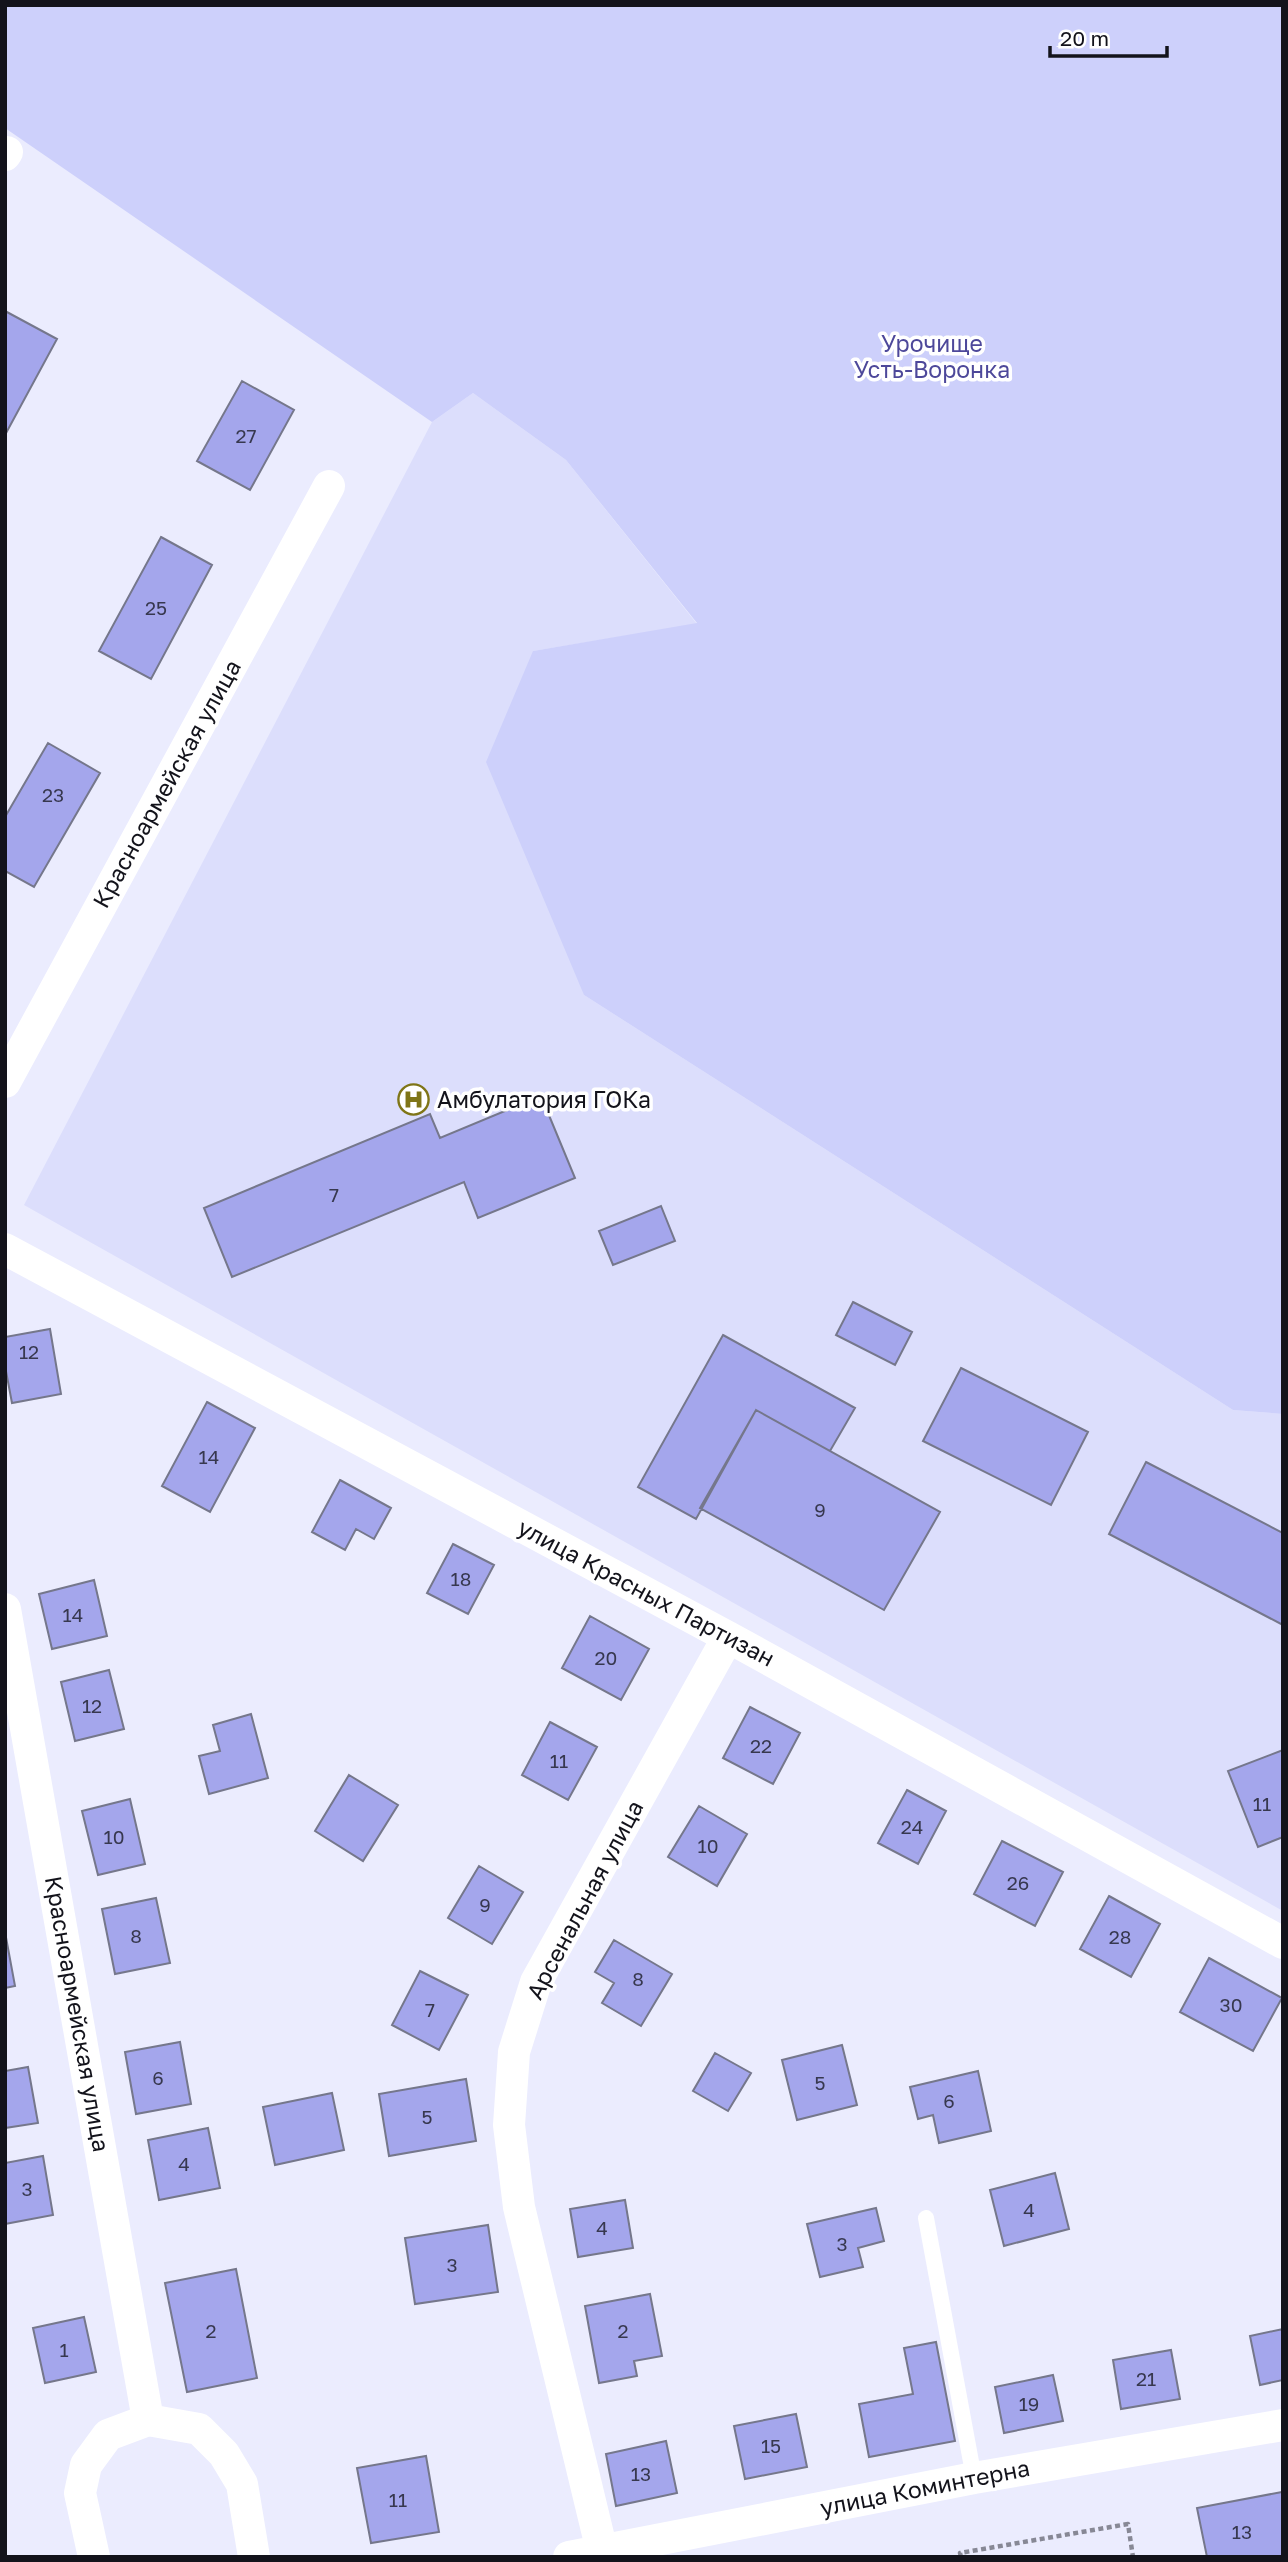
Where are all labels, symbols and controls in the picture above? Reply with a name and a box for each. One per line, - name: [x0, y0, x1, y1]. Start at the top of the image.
- scale bar: [1050, 14, 1167, 58]
- text: 20 m: [1060, 25, 1109, 51]
- park label: Урочище Усть-Воронка: [854, 329, 1010, 383]
- house number: 27: [235, 424, 257, 447]
- house number: 25: [145, 596, 167, 619]
- street label: Красноармейская улица: [86, 655, 246, 913]
- house number: 23: [42, 783, 64, 806]
- hospital icon: Амбулатория ГОКа: [397, 1083, 431, 1117]
- place label: Амбулатория ГОКа: [437, 1085, 651, 1113]
- house number: 7: [329, 1183, 339, 1206]
- house number: 12: [19, 1340, 39, 1363]
- house number: 14: [199, 1445, 219, 1468]
- house number: 9: [814, 1498, 826, 1521]
- street label: улица Красных Партизан: [513, 1512, 780, 1672]
- house number: 18: [451, 1567, 471, 1590]
- house number: 14: [63, 1603, 83, 1626]
- house number: 20: [595, 1646, 617, 1669]
- house number: 12: [82, 1694, 102, 1717]
- house number: 22: [750, 1734, 772, 1757]
- house number: 11: [550, 1749, 568, 1772]
- house number: 11: [1253, 1792, 1271, 1815]
- street label: Арсенальная улица: [520, 1795, 648, 2004]
- house number: 24: [901, 1815, 923, 1838]
- house number: 10: [104, 1825, 125, 1848]
- house number: 10: [698, 1834, 719, 1857]
- house number: 26: [1007, 1871, 1029, 1894]
- street label: Красноармейская улица: [40, 1874, 116, 2154]
- house number: 9: [479, 1893, 491, 1916]
- house number: 8: [130, 1924, 142, 1947]
- house number: 28: [1109, 1925, 1131, 1948]
- house number: 8: [632, 1967, 644, 1990]
- house number: 30: [1220, 1993, 1242, 2016]
- house number: 7: [425, 1998, 435, 2021]
- house number: 6: [152, 2066, 164, 2089]
- house number: 5: [814, 2071, 826, 2094]
- house number: 6: [943, 2089, 955, 2112]
- house number: 5: [421, 2105, 433, 2128]
- house number: 4: [178, 2152, 190, 2175]
- house number: 3: [21, 2177, 33, 2200]
- house number: 4: [1023, 2198, 1035, 2221]
- house number: 4: [596, 2216, 608, 2239]
- house number: 3: [836, 2232, 848, 2255]
- house number: 3: [446, 2253, 458, 2276]
- house number: 2: [205, 2319, 217, 2342]
- house number: 2: [617, 2319, 629, 2342]
- house number: 1: [59, 2338, 69, 2361]
- house number: 21: [1136, 2367, 1156, 2390]
- house number: 19: [1019, 2392, 1039, 2415]
- house number: 15: [761, 2434, 781, 2457]
- street label: улица Коминтерна: [818, 2453, 1032, 2521]
- house number: 13: [631, 2462, 651, 2485]
- house number: 11: [389, 2488, 407, 2511]
- house number: 13: [1232, 2520, 1252, 2543]

